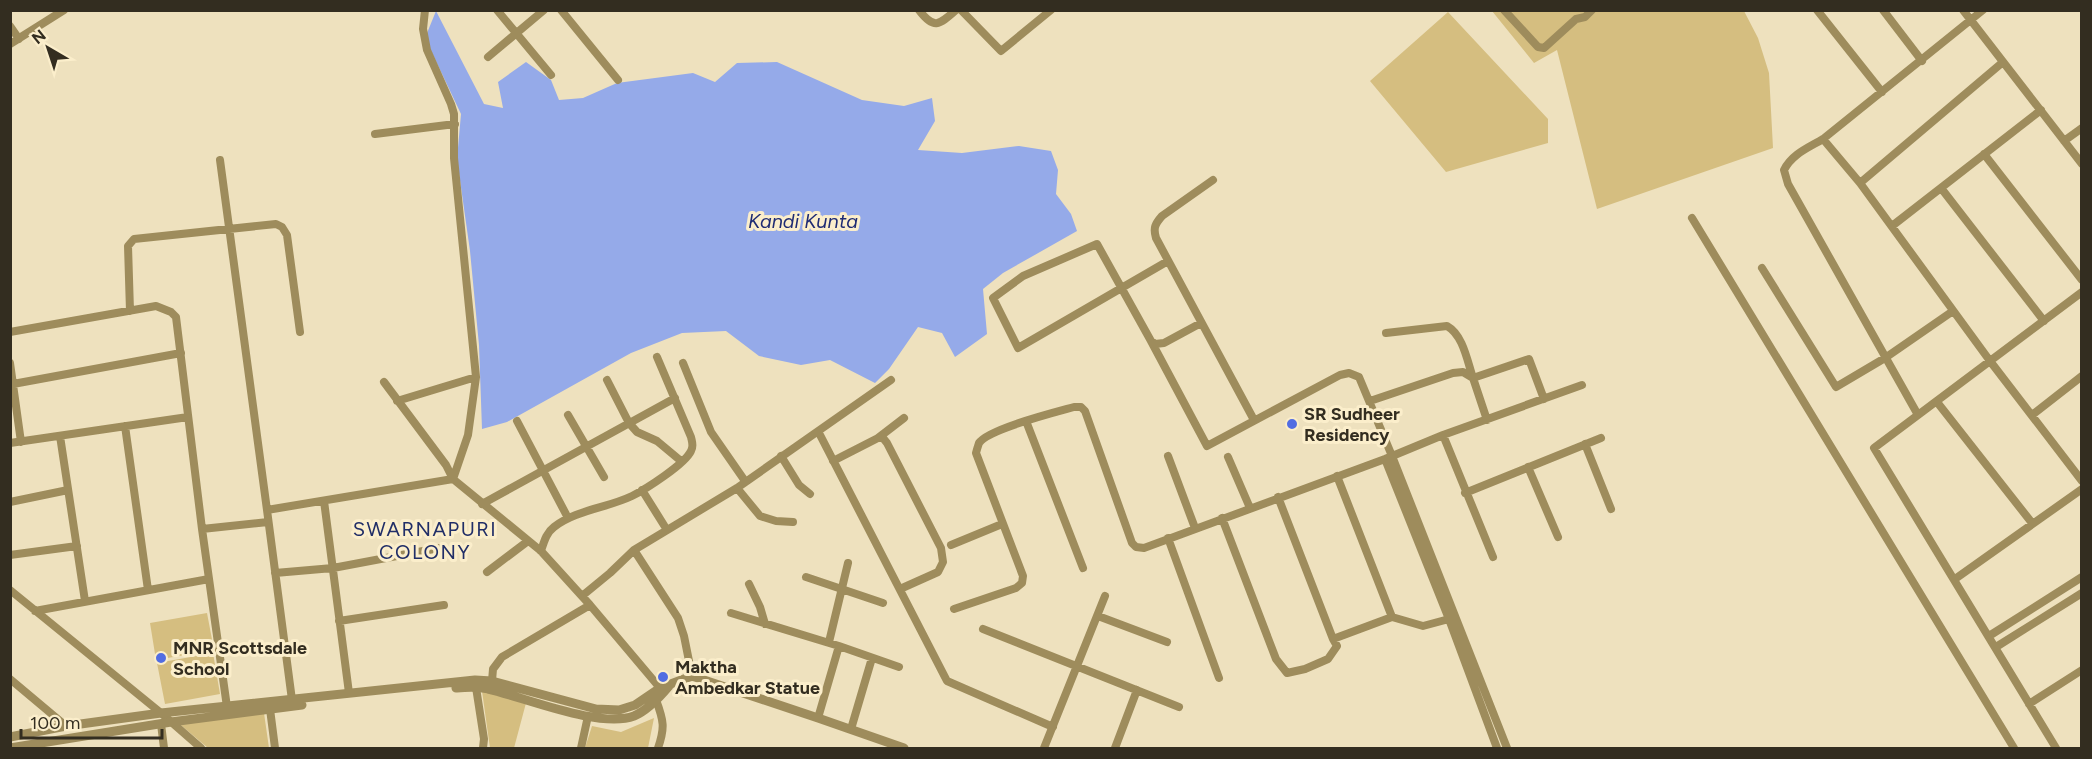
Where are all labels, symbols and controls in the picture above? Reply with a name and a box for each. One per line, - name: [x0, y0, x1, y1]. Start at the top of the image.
- north arrow: [18, 18, 78, 78]
- text: N: [28, 25, 50, 48]
- water label: Kandi Kunta: [748, 209, 858, 233]
- place label: SR Sudheer Residency: [1304, 403, 1400, 446]
- marker: SR Sudheer Residency: [1285, 417, 1299, 431]
- district label: SWARNAPURI COLONY: [353, 517, 497, 564]
- place label: MNR Scottsdale School: [173, 637, 307, 680]
- marker: MNR Scottsdale School: [154, 651, 168, 665]
- place label: Maktha Ambedkar Statue: [675, 656, 820, 699]
- marker: Maktha Ambedkar Statue: [656, 670, 670, 684]
- scale bar: [21, 702, 162, 740]
- text: 100 m: [30, 712, 80, 734]

